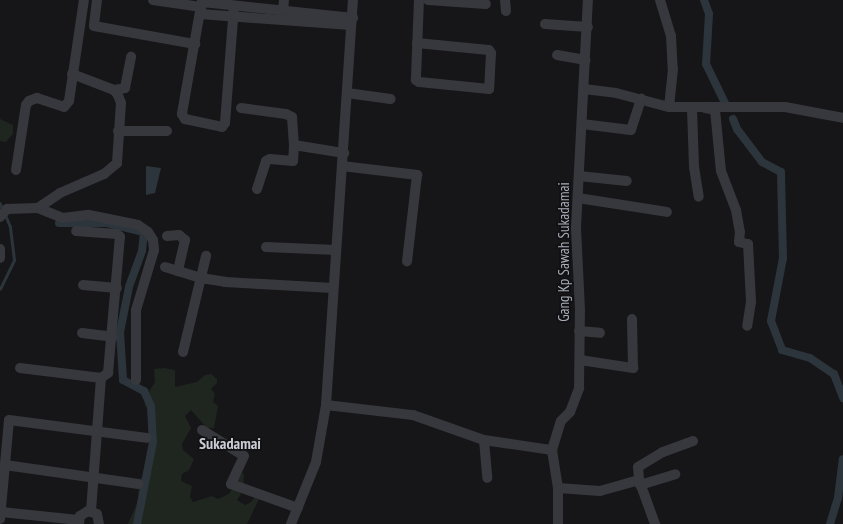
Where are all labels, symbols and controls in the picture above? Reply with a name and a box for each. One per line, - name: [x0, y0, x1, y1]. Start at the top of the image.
- street label: Gang Kp Sawah Sukadamai: [555, 182, 573, 322]
- district label: Sukadamai: [199, 433, 261, 453]

